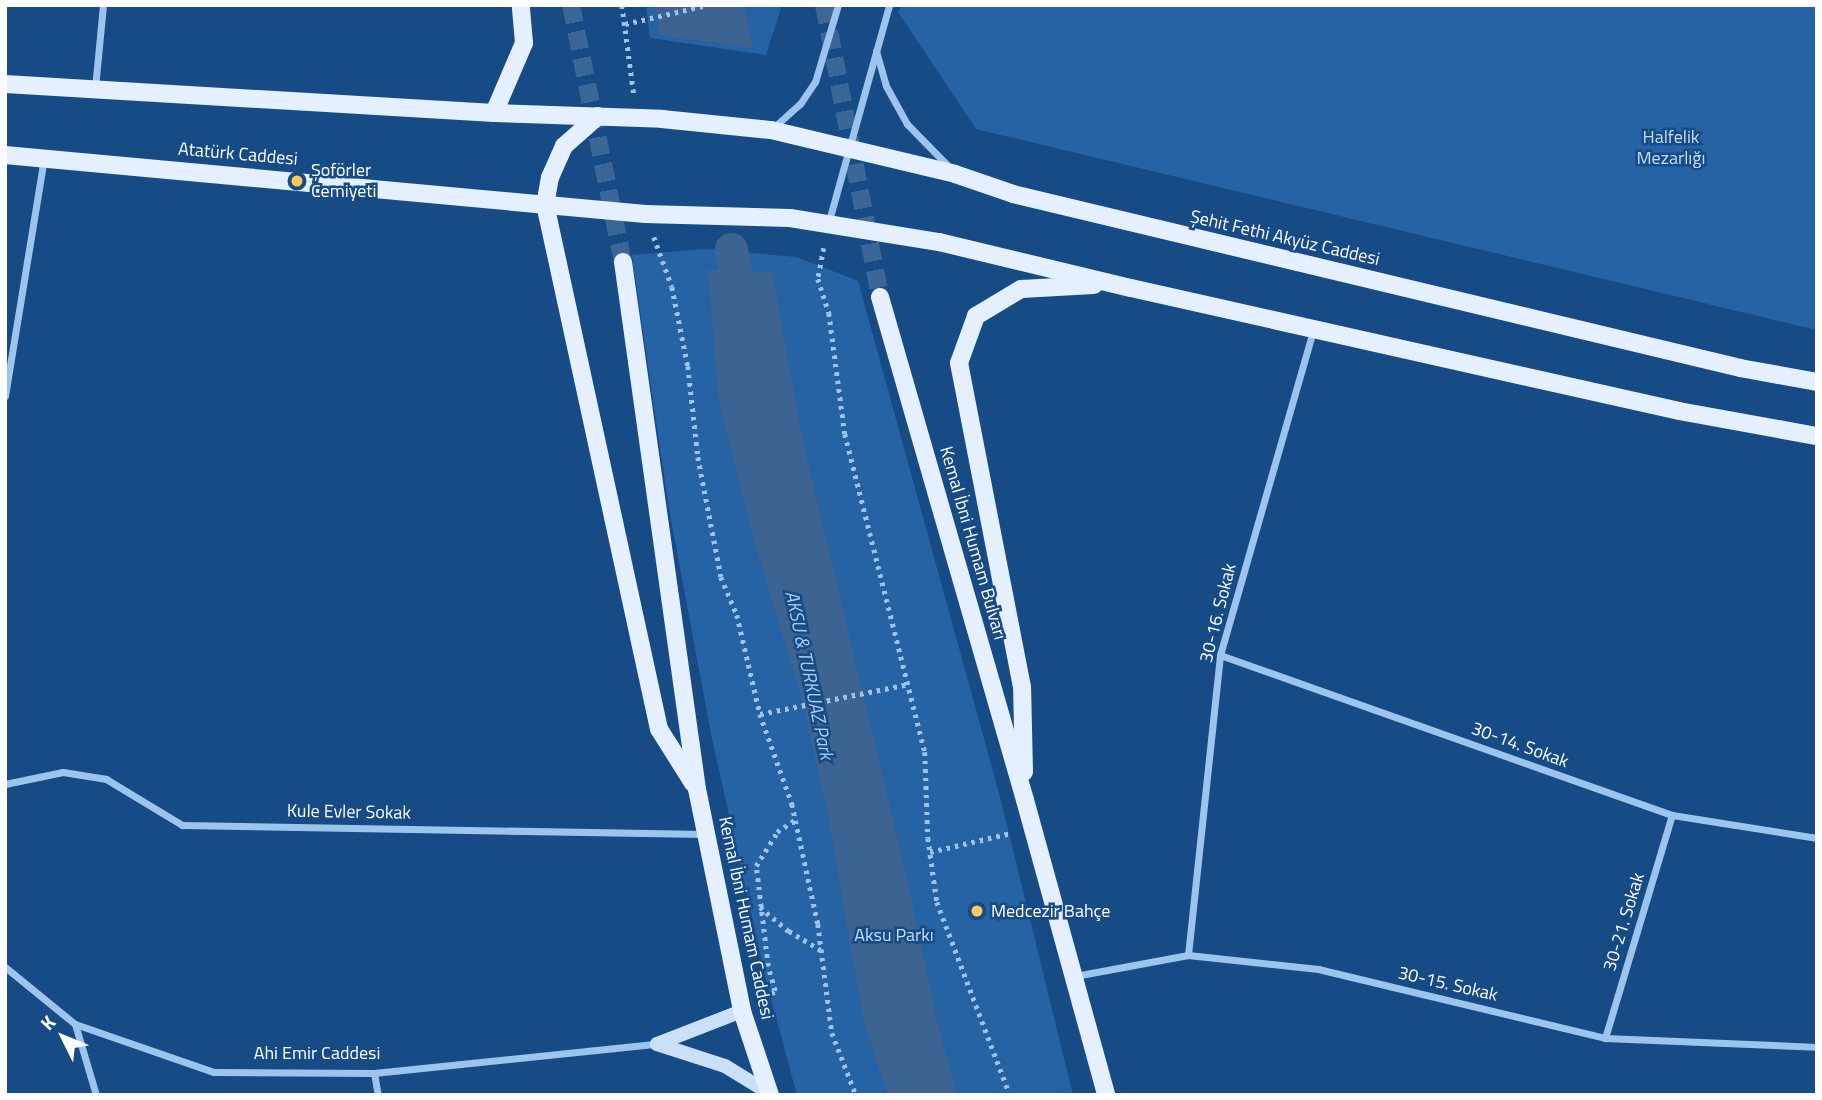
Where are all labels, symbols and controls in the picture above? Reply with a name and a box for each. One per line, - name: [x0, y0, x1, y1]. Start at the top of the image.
- park label: Halfelik Mezarlığı: [1637, 127, 1705, 170]
- street label: Atatürk Caddesi: [177, 138, 299, 170]
- place label: Şoförler Cemiyeti: [311, 160, 377, 202]
- marker: Şoförler Cemiyeti: [289, 173, 305, 189]
- street label: Şehit Fethi Akyüz Caddesi: [1188, 206, 1382, 270]
- street label: Kemal İbni Humam Bulvarı: [935, 444, 1011, 642]
- street label: 30-16. Sokak: [1195, 561, 1241, 665]
- water label: AKSU & TURKUAZ Park: [781, 588, 839, 762]
- street label: 30-14. Sokak: [1469, 717, 1571, 773]
- street label: Kule Evler Sokak: [287, 800, 411, 824]
- street label: Kemal İbni Humam Caddesi: [714, 815, 778, 1021]
- street label: 30-21. Sokak: [1599, 870, 1649, 974]
- place label: Medcezir Bahçe: [991, 900, 1110, 922]
- marker: Medcezir Bahçe: [969, 903, 985, 919]
- park label: Aksu Parkı: [854, 924, 934, 946]
- street label: 30-15. Sokak: [1396, 962, 1500, 1006]
- north arrow: [28, 1002, 98, 1072]
- text: K: [33, 1008, 62, 1036]
- street label: Ahi Emir Caddesi: [254, 1042, 380, 1064]

